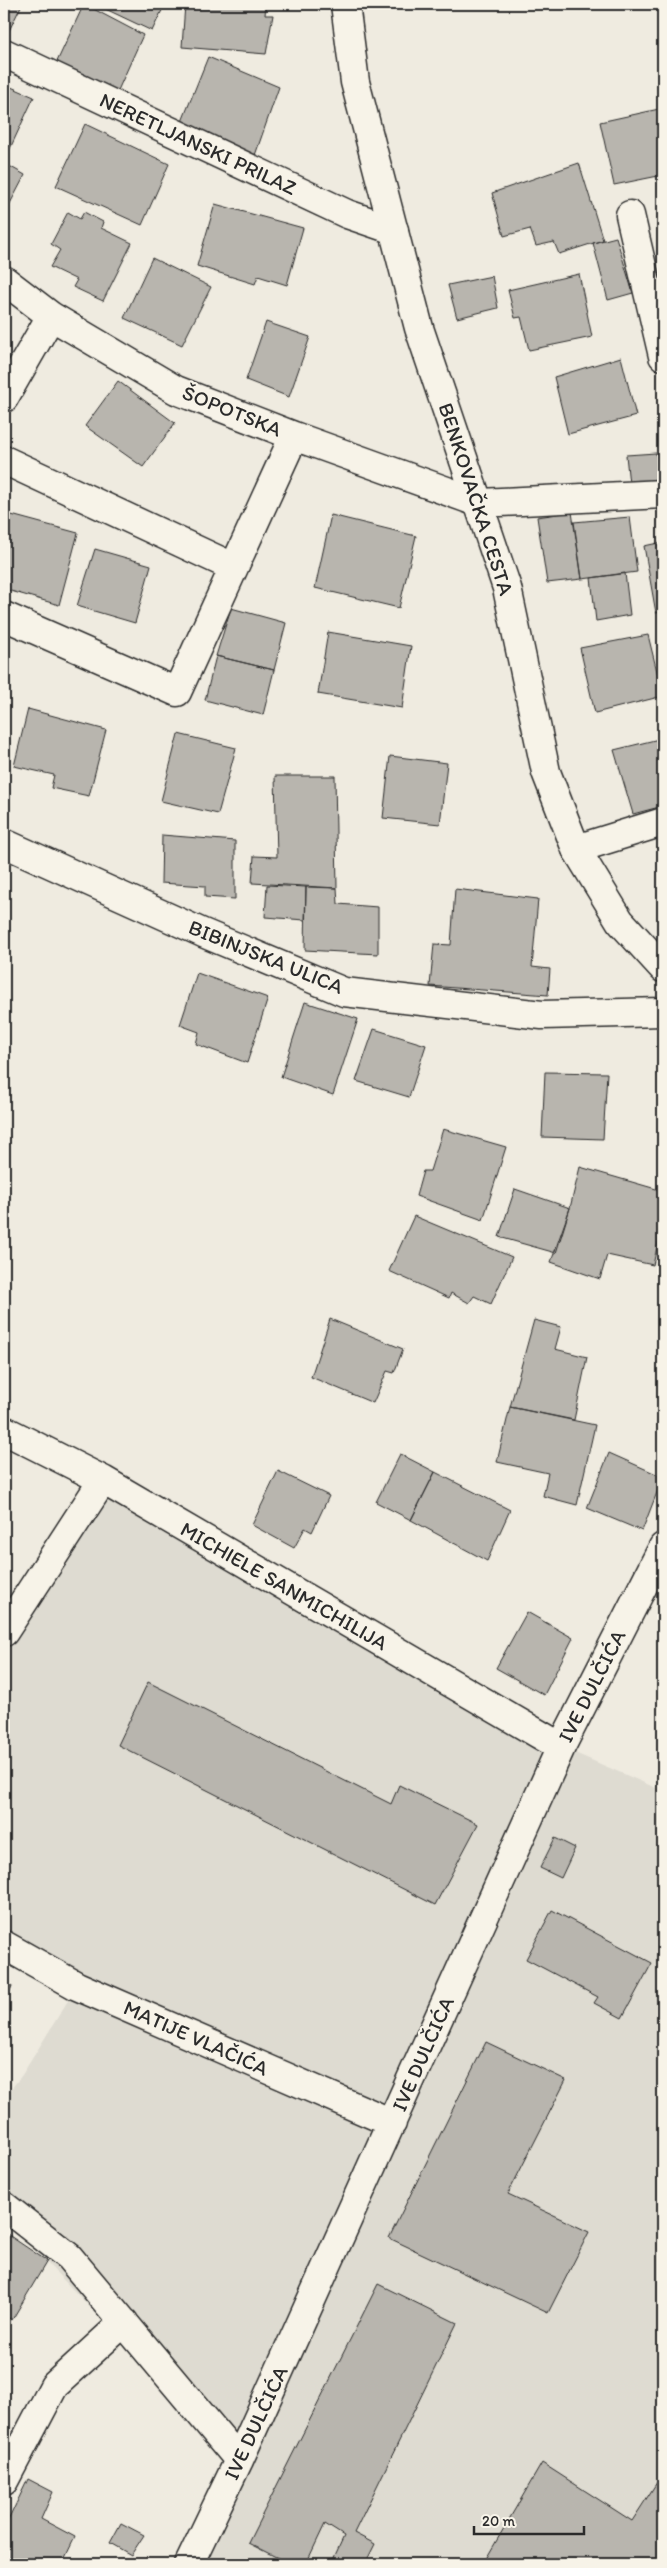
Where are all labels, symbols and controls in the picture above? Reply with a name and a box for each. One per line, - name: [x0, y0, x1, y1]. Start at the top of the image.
- street label: NERETLJANSKI PRILAZ: [96, 87, 301, 200]
- street label: ŠOPOTSKA: [179, 379, 286, 442]
- street label: BENKOVAČKA CESTA: [434, 399, 520, 599]
- street label: BIBINJSKA ULICA: [185, 914, 348, 999]
- street label: MICHIELE SANMICHILIJA: [176, 1516, 393, 1655]
- street label: IVE DULČIĆA: [553, 1625, 631, 1746]
- street label: IVE DULČIĆA: [386, 1992, 459, 2115]
- street label: MATIJE VLAČIĆA: [120, 1994, 273, 2081]
- street label: IVE DULČIĆA: [218, 2361, 293, 2484]
- scale bar: [474, 2503, 584, 2535]
- text: 20 m: [482, 2512, 516, 2530]

